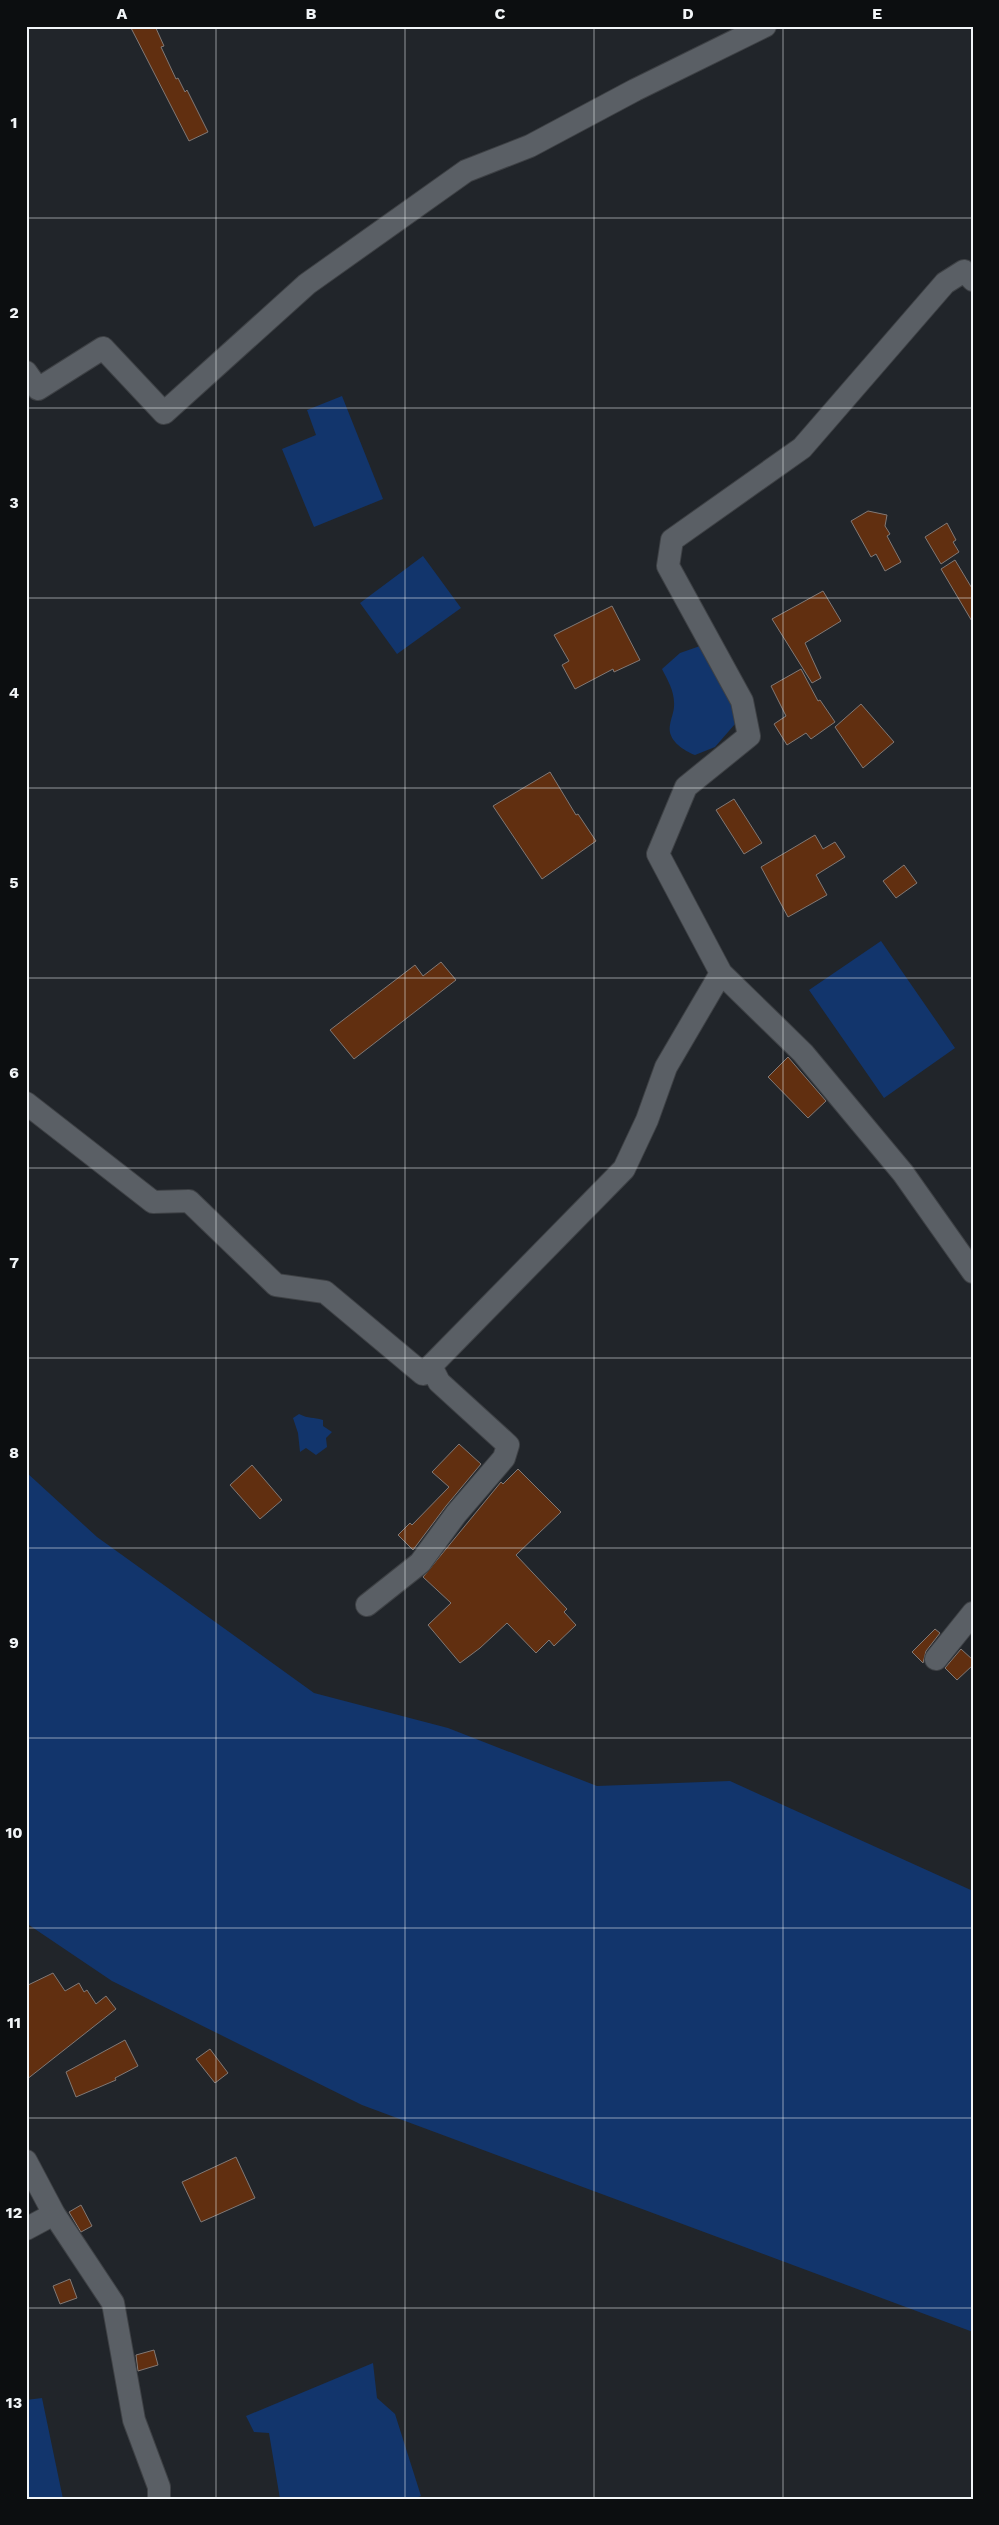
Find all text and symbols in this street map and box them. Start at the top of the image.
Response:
text: A [117,4,128,23]
text: B [306,4,317,23]
text: C [495,4,506,23]
text: D [682,4,694,23]
text: E [872,4,882,23]
text: 1 [11,113,17,132]
text: 2 [9,303,19,322]
text: 3 [9,493,19,512]
text: 4 [9,683,19,702]
text: 5 [9,873,19,892]
text: 6 [9,1063,19,1082]
text: 7 [9,1253,19,1272]
text: 8 [9,1443,19,1462]
text: 9 [9,1633,19,1652]
text: 10 [5,1823,23,1842]
text: 11 [7,2013,21,2032]
text: 12 [6,2203,22,2222]
text: 13 [6,2393,22,2412]

